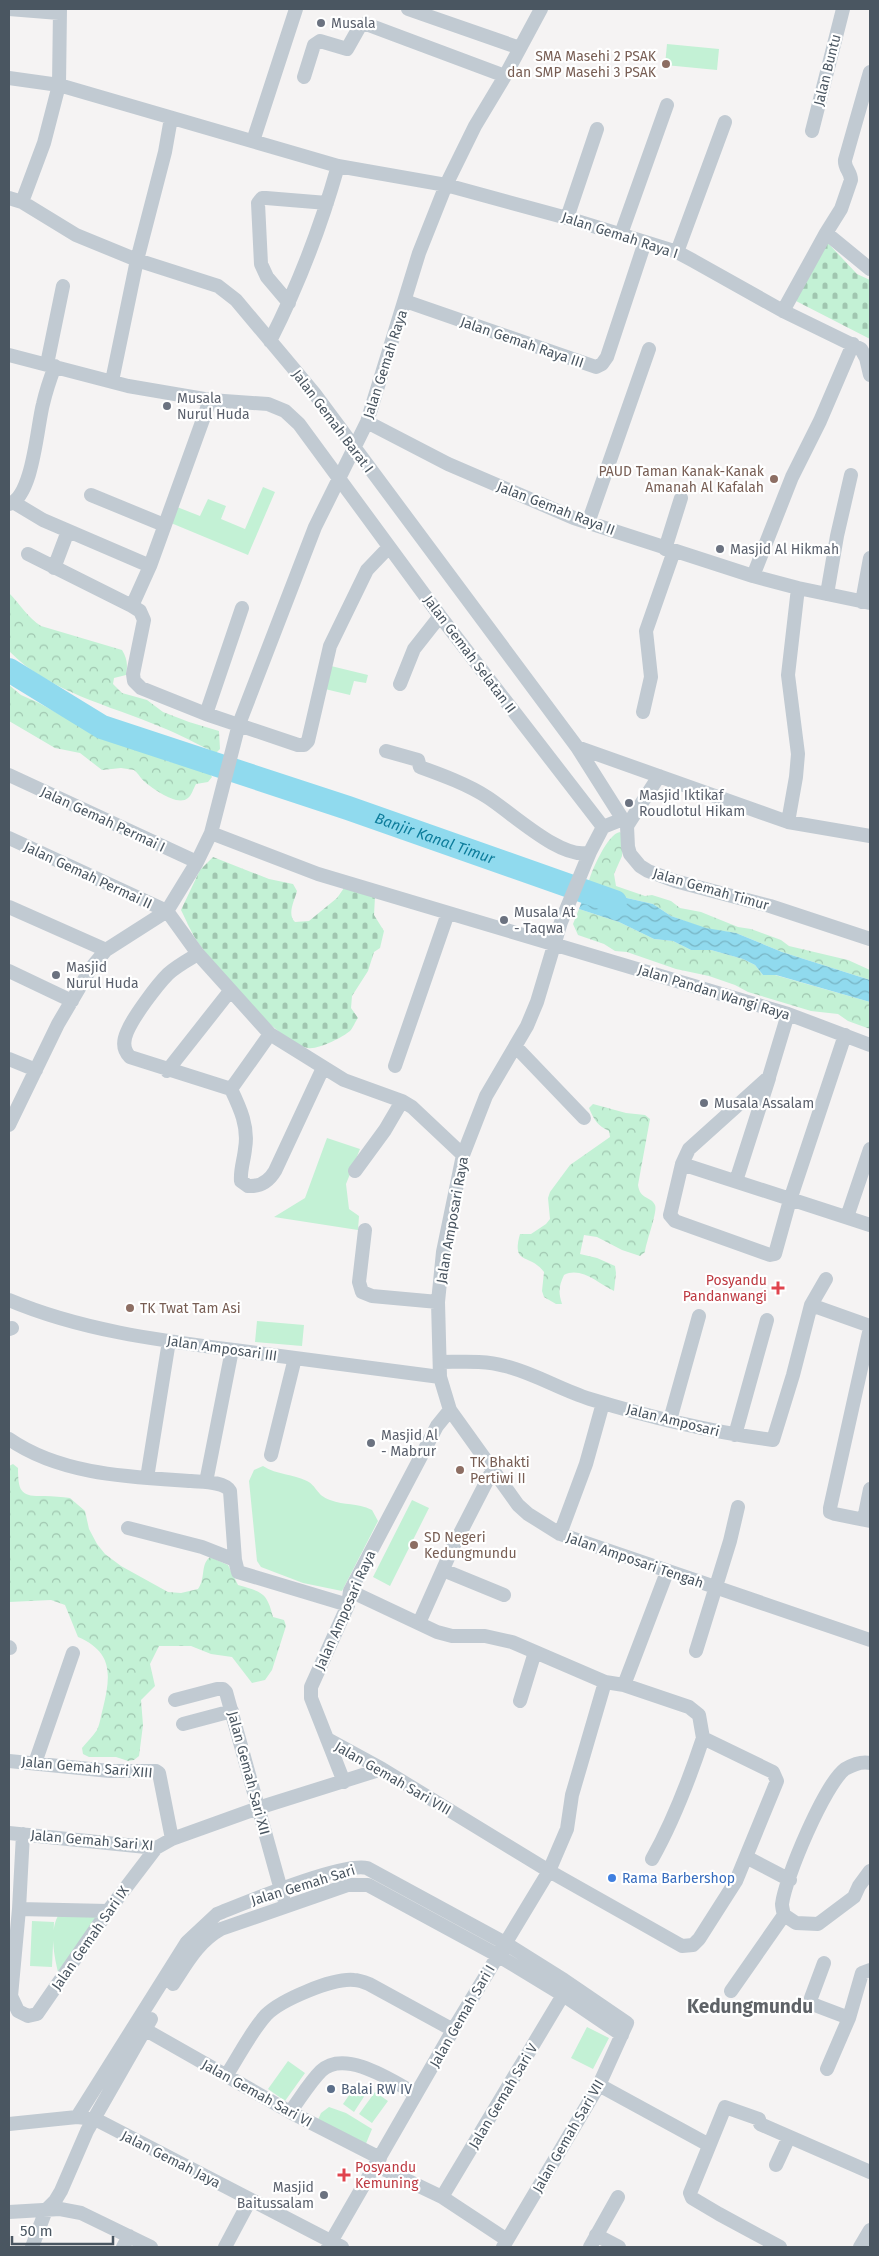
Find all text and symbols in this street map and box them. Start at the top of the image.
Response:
place label: Musala [331,15,376,32]
marker: Musala [315,17,327,29]
street label: Jalan Buntu [810,32,845,108]
place label: SMA Masehi 2 PSAK dan SMP Masehi 3 PSAK [507,48,657,81]
marker: SMA Masehi 2 PSAK dan SMP Masehi 3 PSAK [660,58,672,70]
street label: Jalan Gemah Raya I [560,209,680,262]
street label: Jalan Gemah Raya [360,308,411,421]
street label: Jalan Gemah Raya III [458,313,586,372]
street label: Jalan Gemah Barat I [288,366,377,476]
place label: Musala Nurul Huda [177,390,250,423]
marker: Musala Nurul Huda [161,400,173,412]
place label: PAUD Taman Kanak-Kanak Amanah Al Kafalah [598,463,765,496]
marker: PAUD Taman Kanak-Kanak Amanah Al Kafalah [768,473,780,485]
street label: Jalan Gemah Raya II [494,478,617,539]
place label: Masjid Al Hikmah [730,541,839,558]
marker: Masjid Al Hikmah [714,543,726,555]
street label: Jalan Gemah Selatan II [420,592,519,717]
street label: Jalan Gemah Permai I [38,783,168,856]
place label: Masjid Iktikaf Roudlotul Hikam [639,787,745,820]
marker: Masjid Iktikaf Roudlotul Hikam [623,797,635,809]
water label: Banjir Kanal Timur [372,809,498,868]
street label: Jalan Gemah Permai II [21,838,155,913]
street label: Jalan Gemah Timur [651,865,771,914]
place label: Musala At - Taqwa [514,904,576,937]
marker: Musala At - Taqwa [498,914,510,926]
place label: Masjid Nurul Huda [66,959,139,992]
street label: Jalan Pandan Wangi Raya [636,961,792,1024]
marker: Masjid Nurul Huda [50,969,62,981]
place label: Musala Assalam [714,1095,814,1112]
marker: Musala Assalam [698,1097,710,1109]
street label: Jalan Amposari Raya [433,1155,472,1285]
place label: Posyandu Pandanwangi [683,1272,767,1305]
marker: Posyandu Pandanwangi [771,1281,785,1295]
place label: TK Twat Tam Asi [140,1300,241,1317]
marker: TK Twat Tam Asi [124,1302,136,1314]
street label: Jalan Amposari III [166,1332,278,1365]
street label: Jalan Amposari [625,1401,721,1440]
place label: Masjid Al - Mabrur [381,1427,438,1460]
marker: Masjid Al - Mabrur [365,1437,377,1449]
place label: TK Bhakti Pertiwi II [470,1454,530,1487]
marker: TK Bhakti Pertiwi II [454,1464,466,1476]
place label: SD Negeri Kedungmundu [424,1529,517,1562]
street label: Jalan Amposari Tengah [564,1529,706,1592]
marker: SD Negeri Kedungmundu [408,1539,420,1551]
street label: Jalan Amposari Raya [311,1548,379,1673]
street label: Jalan Gemah Sari XII [224,1709,273,1837]
street label: Jalan Gemah Sari VIII [331,1738,454,1819]
street label: Jalan Gemah Sari XIII [21,1753,153,1782]
street label: Jalan Gemah Sari XI [30,1827,154,1854]
street label: Jalan Gemah Sari [249,1862,357,1909]
place label: Rama Barbershop [622,1870,735,1887]
marker: Rama Barbershop [606,1872,618,1884]
street label: Jalan Gemah Sari IX [48,1883,133,1994]
street label: Jalan Gemah Sari I [426,1962,499,2071]
district label: Kedungmundu [687,1995,813,2018]
street label: Jalan Gemah Sari V [465,2041,542,2152]
street label: Jalan Gemah Sari VI [199,2056,315,2131]
street label: Jalan Gemah Sari VII [529,2077,608,2196]
place label: Balai RW IV [341,2081,412,2098]
marker: Balai RW IV [325,2083,337,2095]
street label: Jalan Gemah Jaya [118,2127,223,2192]
place label: Posyandu Kemuning [355,2159,419,2192]
marker: Posyandu Kemuning [337,2168,351,2182]
place label: Masjid Baitussalam [237,2179,314,2212]
marker: Masjid Baitussalam [318,2189,330,2201]
scale bar [12,2214,114,2246]
text: 50 m [20,2222,53,2240]

